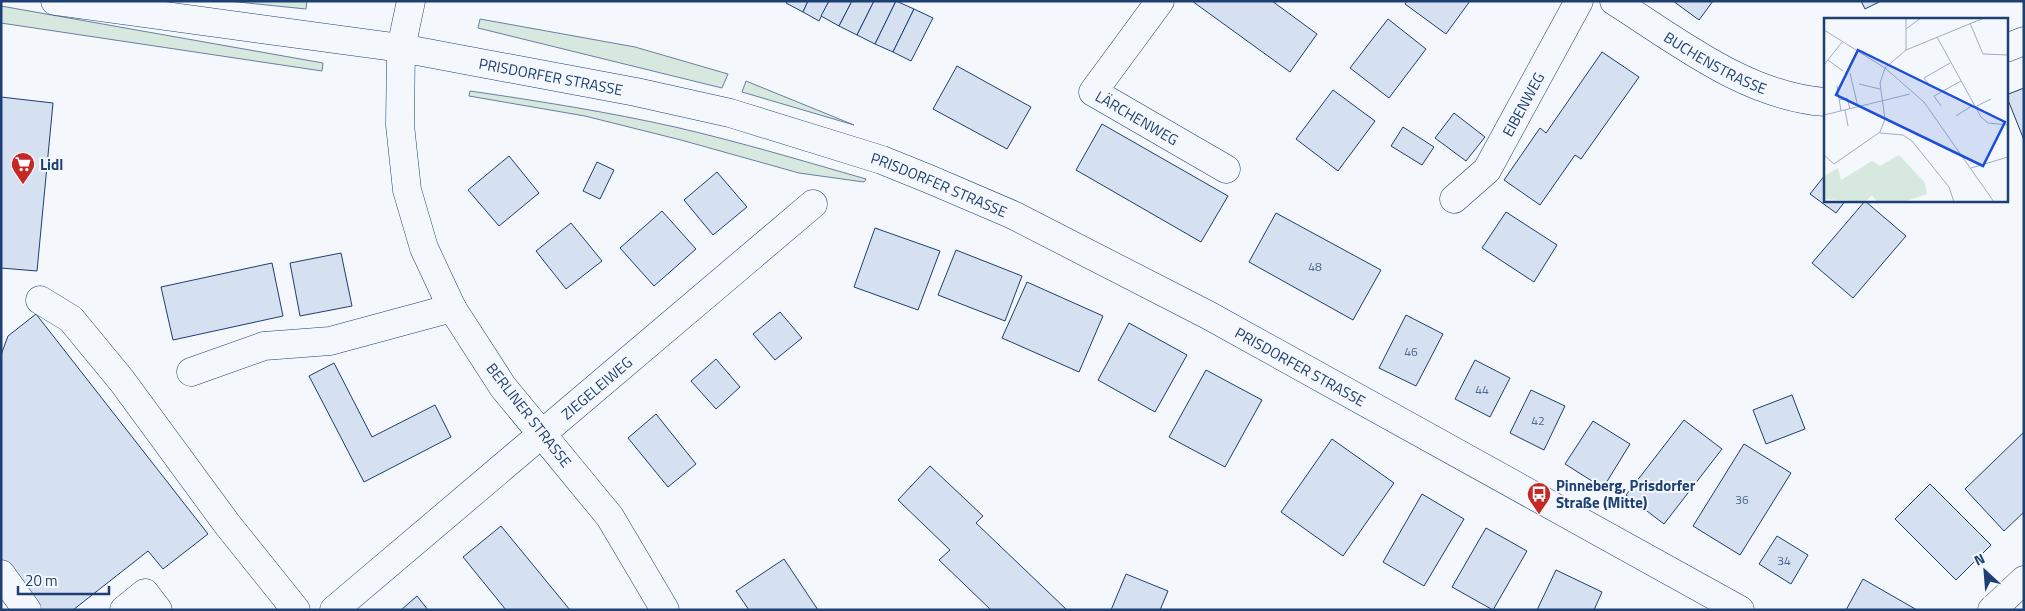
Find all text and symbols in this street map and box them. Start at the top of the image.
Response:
inset map [1824,18,2008,201]
street label: BUCHENSTRASSE [1659,25,1770,100]
street label: PRISDORFER STRASSE [477,51,625,101]
street label: EIBENWEG [1496,68,1550,140]
street label: LÄRCHENWEG [1091,84,1183,151]
street label: PRISDORFER STRASSE [868,146,1011,223]
supermarket icon: Lidl [10,151,36,185]
place label: Lidl [40,153,63,176]
house number: 48 [1308,257,1322,276]
street label: PRISDORFER STRASSE [1231,321,1370,412]
house number: 46 [1404,342,1418,361]
street label: ZIEGELEIWEG [556,351,637,425]
street label: BERLINER STRASSE [481,358,577,472]
house number: 44 [1475,380,1489,399]
house number: 42 [1531,411,1545,430]
place label: Pinneberg, Prisdorfer Straße (Mitte) [1556,474,1696,514]
bus stop icon: Pinneberg, Prisdorfer Straße (Mitte) [1526,481,1552,515]
house number: 36 [1735,490,1749,509]
north arrow [1960,546,2010,596]
text: N [1970,547,1988,570]
house number: 34 [1777,551,1791,570]
scale bar [18,564,109,596]
text: 20 m [25,569,58,592]

